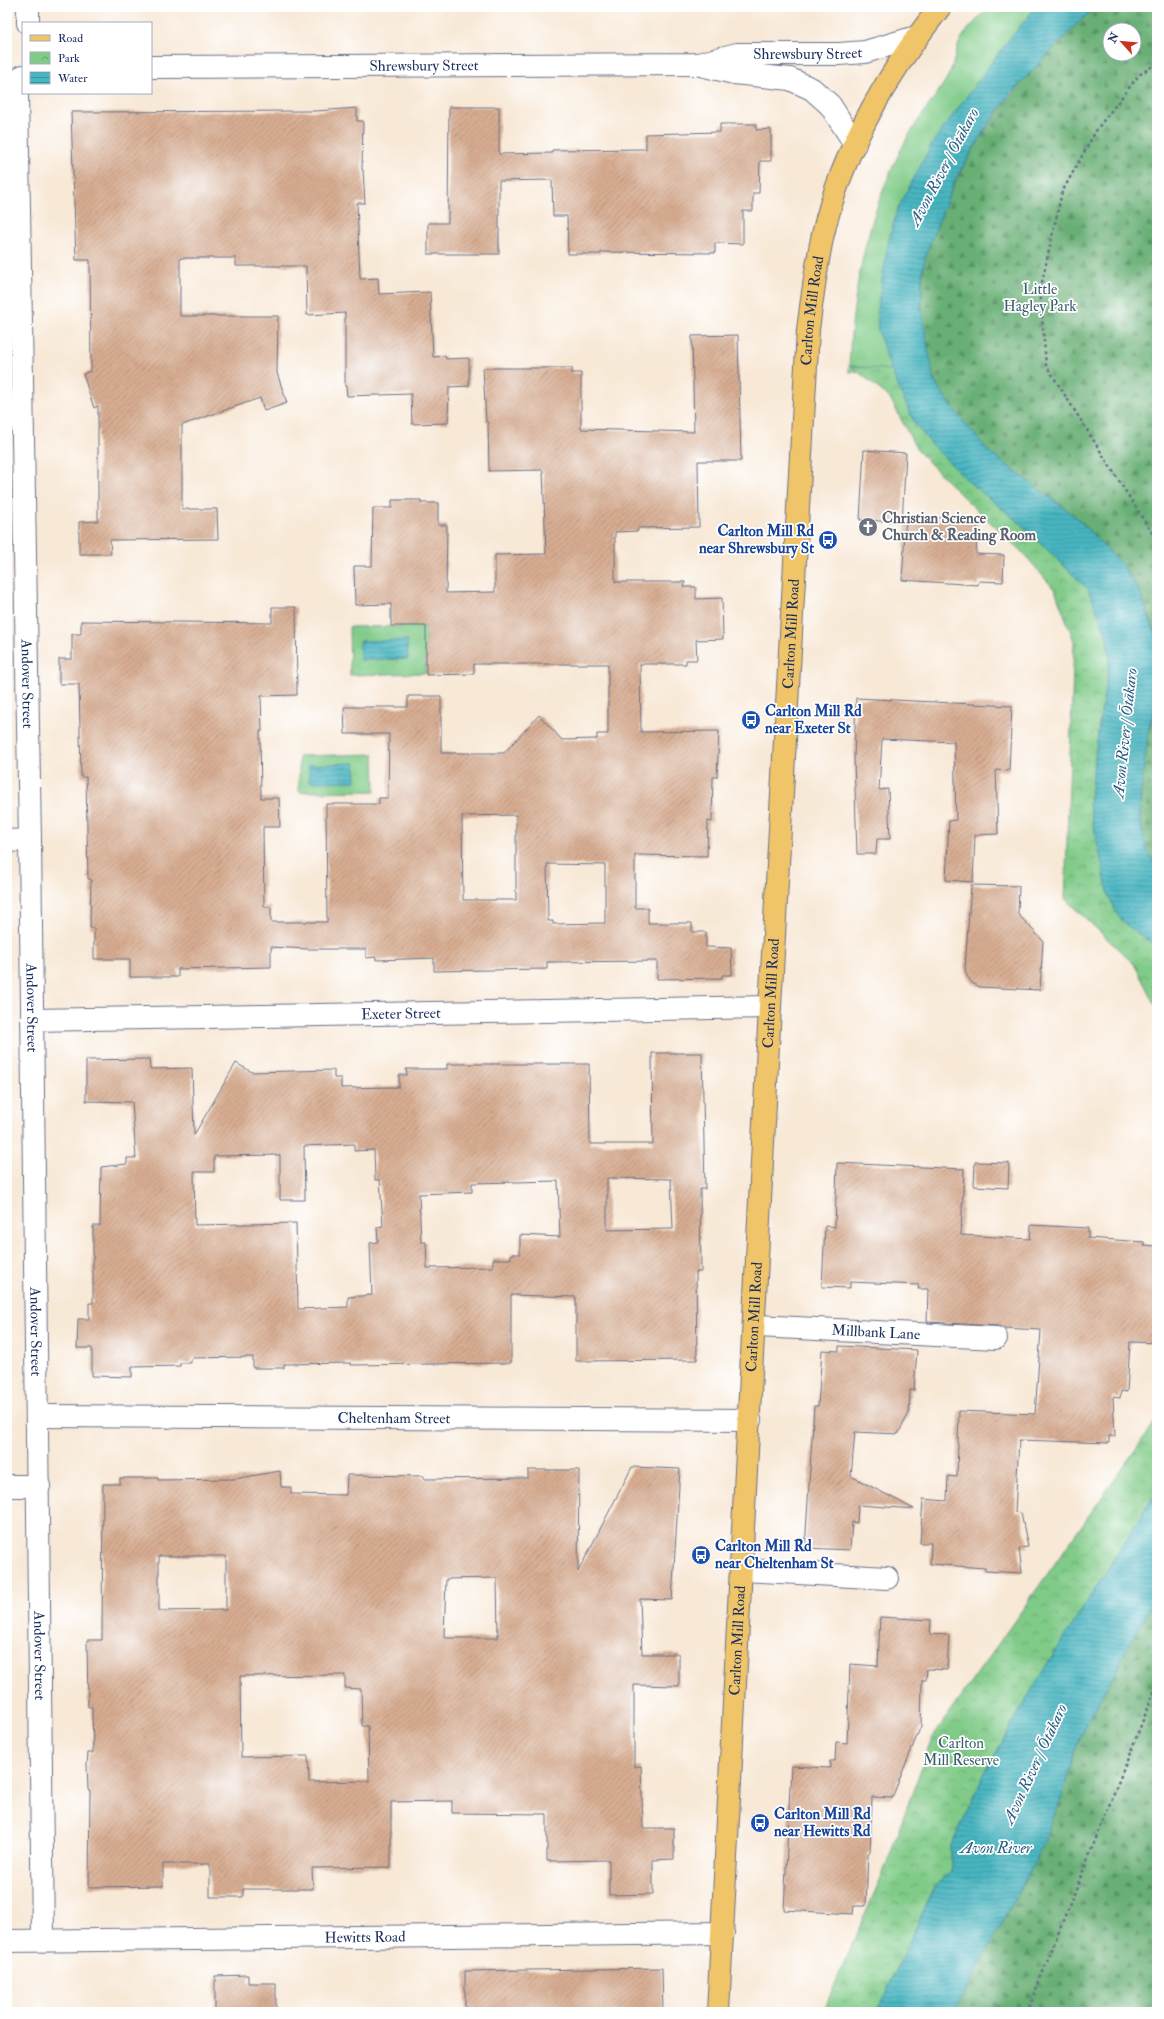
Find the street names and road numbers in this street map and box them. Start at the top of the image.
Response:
street label: Shrewsbury Street [753,43,863,64]
street label: Shrewsbury Street [369,56,479,75]
street label: Carlton Mill Road [797,254,828,366]
street label: Carlton Mill Road [778,578,804,689]
street label: Andover Street [17,638,38,729]
street label: Carlton Mill Road [758,937,783,1049]
street label: Andover Street [22,962,42,1053]
street label: Exeter Street [361,1003,441,1024]
street label: Carlton Mill Road [742,1261,766,1372]
street label: Andover Street [26,1286,46,1377]
street label: Millbank Lane [831,1320,921,1344]
street label: Cheltenham Street [338,1408,451,1428]
street label: Carlton Mill Road [725,1584,750,1696]
street label: Andover Street [30,1610,50,1701]
street label: Hewitts Road [324,1927,406,1947]

